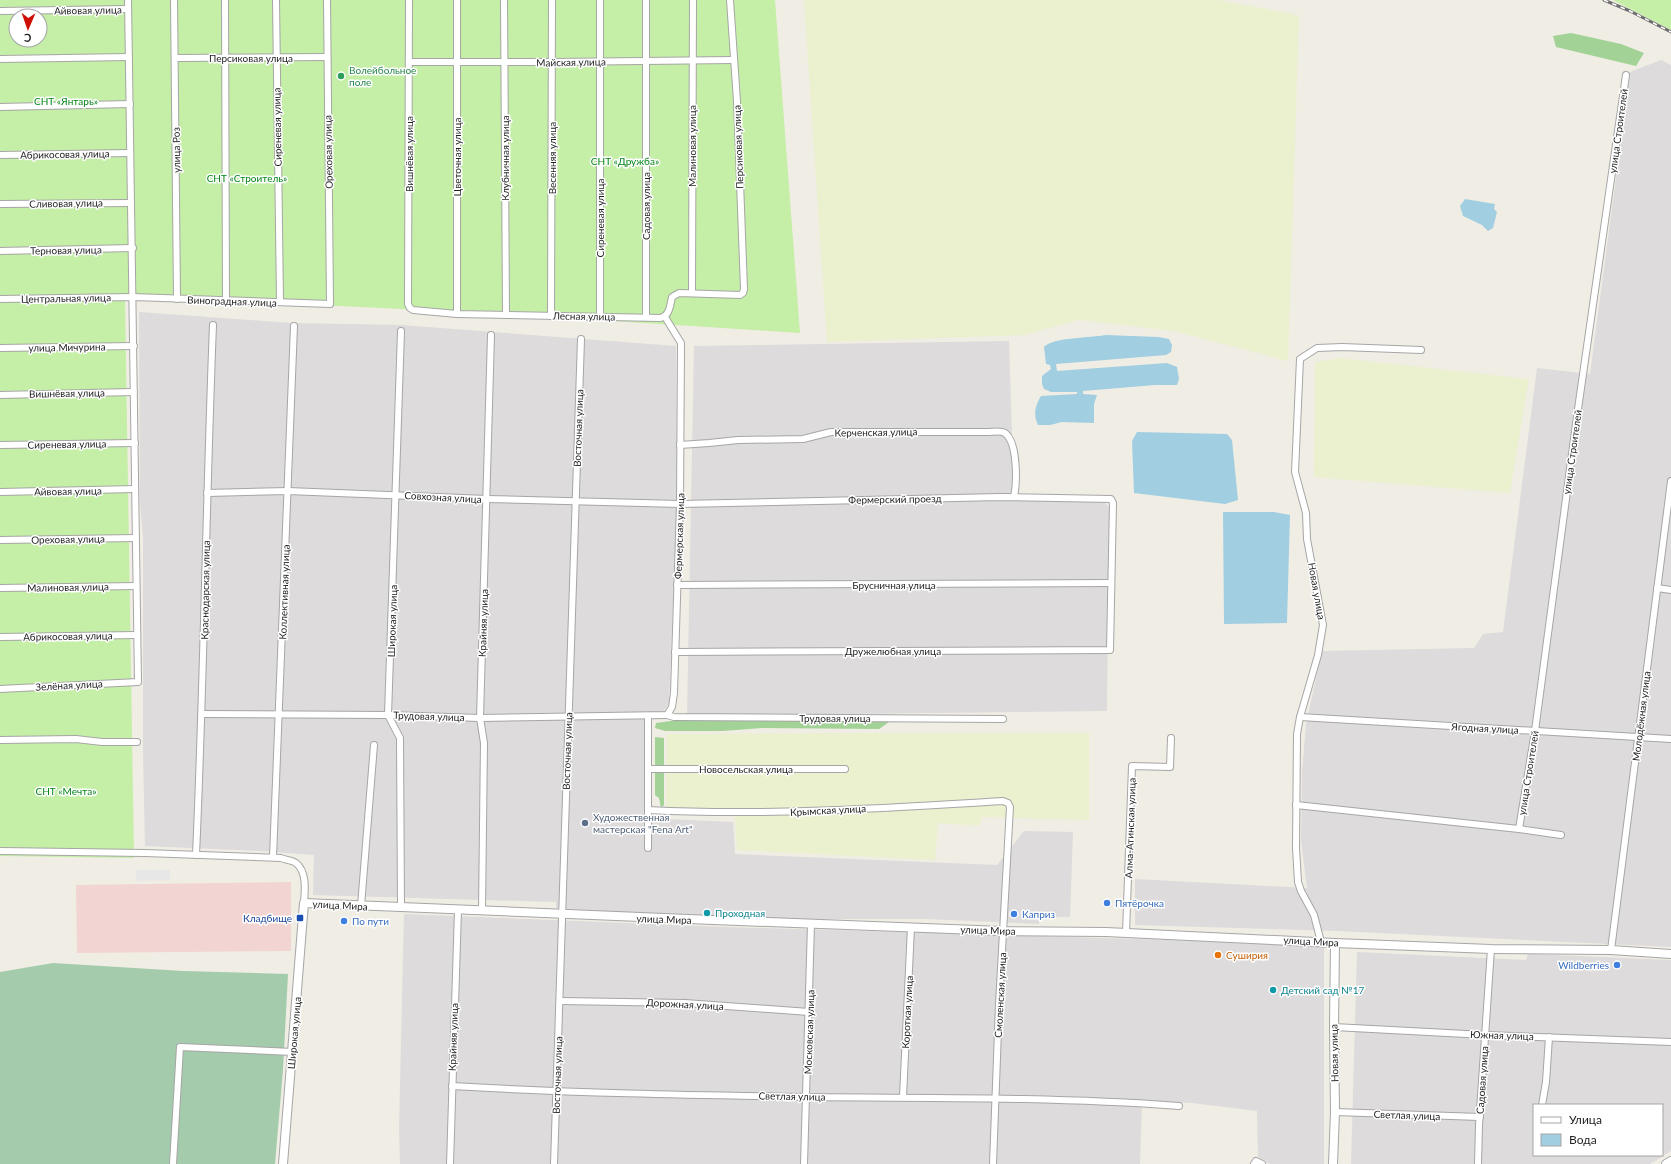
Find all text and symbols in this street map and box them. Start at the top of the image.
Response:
street label: Айвовая улица [54,3,122,17]
north arrow [8,8,48,48]
text: С [23,32,31,45]
street label: Персиковая улица [209,52,293,64]
street label: Майская улица [536,55,606,69]
place label: Волейбольное поле [349,64,416,88]
marker: Волейбольное поле [336,71,346,81]
street label: Сиреневая улица [270,87,284,167]
street label: улица Строителей [1606,88,1630,174]
park label: СНТ «Янтарь» [34,95,98,107]
street label: Малиновая улица [686,105,698,187]
street label: Персиковая улица [731,105,745,189]
street label: Ореховая улица [321,115,335,189]
street label: Клубничная улица [499,115,511,201]
street label: Вишнёвая улица [403,116,415,192]
street label: Цветочная улица [451,117,463,196]
street label: Весенняя улица [546,122,558,194]
street label: улица Роз [170,127,182,173]
street label: Абрикосовая улица [20,147,110,161]
park label: СНТ «Дружба» [591,155,659,167]
park label: СНТ «Строитель» [207,172,287,184]
street label: Садовая улица [640,172,652,240]
street label: Сиреневая улица [594,179,606,257]
street label: Сливовая улица [29,196,103,210]
street label: Терновая улица [30,243,102,257]
street label: Центральная улица [21,291,111,305]
street label: Виноградная улица [187,293,277,309]
street label: Лесная улица [552,309,615,323]
street label: улица Мичурина [28,340,106,354]
street label: Вишнёвая улица [29,386,105,400]
street label: Восточная улица [571,389,585,467]
street label: улица Строителей [1560,409,1584,495]
street label: Керченская улица [834,425,918,439]
street label: Сиреневая улица [27,437,107,451]
street label: Айвовая улица [34,484,102,498]
street label: Совхозная улица [404,489,482,505]
street label: Фермерский проезд [848,492,942,506]
street label: Фермерская улица [671,493,687,579]
street label: Ореховая улица [31,532,105,546]
street label: Краснодарская улица [198,540,212,640]
street label: Коллективная улица [276,544,292,640]
street label: Новая улица [1306,561,1328,621]
street label: Брусничная улица [852,579,936,591]
street label: Малиновая улица [27,580,109,594]
street label: Широкая улица [385,584,399,658]
street label: Крайняя улица [476,589,490,657]
street label: Абрикосовая улица [23,629,113,643]
street label: Дружелюбная улица [845,645,941,657]
street label: Молодёжная улица [1630,670,1652,762]
street label: Зелёная улица [35,677,103,693]
street label: Трудовая улица [393,709,465,723]
street label: Восточная улица [560,712,574,790]
street label: Трудовая улица [799,712,871,724]
street label: Ягодная улица [1450,720,1519,736]
street label: улица Строителей [1515,730,1541,816]
street label: Новосельская улица [699,763,793,775]
street label: Алма-Атинская улица [1122,777,1138,879]
park label: СНТ «Мечта» [36,785,96,797]
street label: Крымская улица [790,802,866,818]
place label: Художественная мастерская "Fena Art" [593,811,693,835]
marker: Художественная мастерская "Fena Art" [580,818,590,828]
place label: Пятёрочка [1115,897,1164,909]
street label: улица Мира [312,898,368,912]
marker: Пятёрочка [1102,898,1112,908]
place label: Проходная [715,907,765,919]
marker: Проходная [702,908,712,918]
place label: Каприз [1022,908,1056,920]
marker: Каприз [1009,909,1019,919]
place label: Кладбище [243,912,292,924]
street label: улица Мира [636,912,692,926]
marker: Кладбище [295,913,305,923]
place label: По пути [352,915,389,927]
marker: По пути [339,916,349,926]
street label: улица Мира [960,923,1016,937]
street label: улица Мира [1283,934,1339,948]
place label: Суширия [1226,949,1268,961]
marker: Суширия [1213,950,1223,960]
street label: Смоленская улица [992,952,1008,1038]
place label: Wildberries [1558,959,1609,971]
marker: Wildberries [1612,960,1622,970]
street label: Короткая улица [899,975,915,1049]
place label: Детский сад №17 [1281,984,1364,996]
marker: Детский сад №17 [1268,985,1278,995]
street label: Московская улица [802,989,816,1075]
street label: Широкая улица [285,996,303,1070]
street label: Дорожная улица [646,996,724,1012]
street label: Крайняя улица [446,1003,460,1071]
street label: Новая улица [1327,1024,1341,1082]
street label: Южная улица [1470,1028,1534,1042]
street label: Восточная улица [550,1036,564,1114]
street label: Садовая улица [1474,1046,1490,1114]
street label: Светлая улица [758,1089,826,1103]
legend [1533,1104,1663,1156]
street label: Светлая улица [1373,1108,1441,1122]
text: Улица [1569,1112,1602,1127]
text: Вода [1569,1132,1597,1147]

